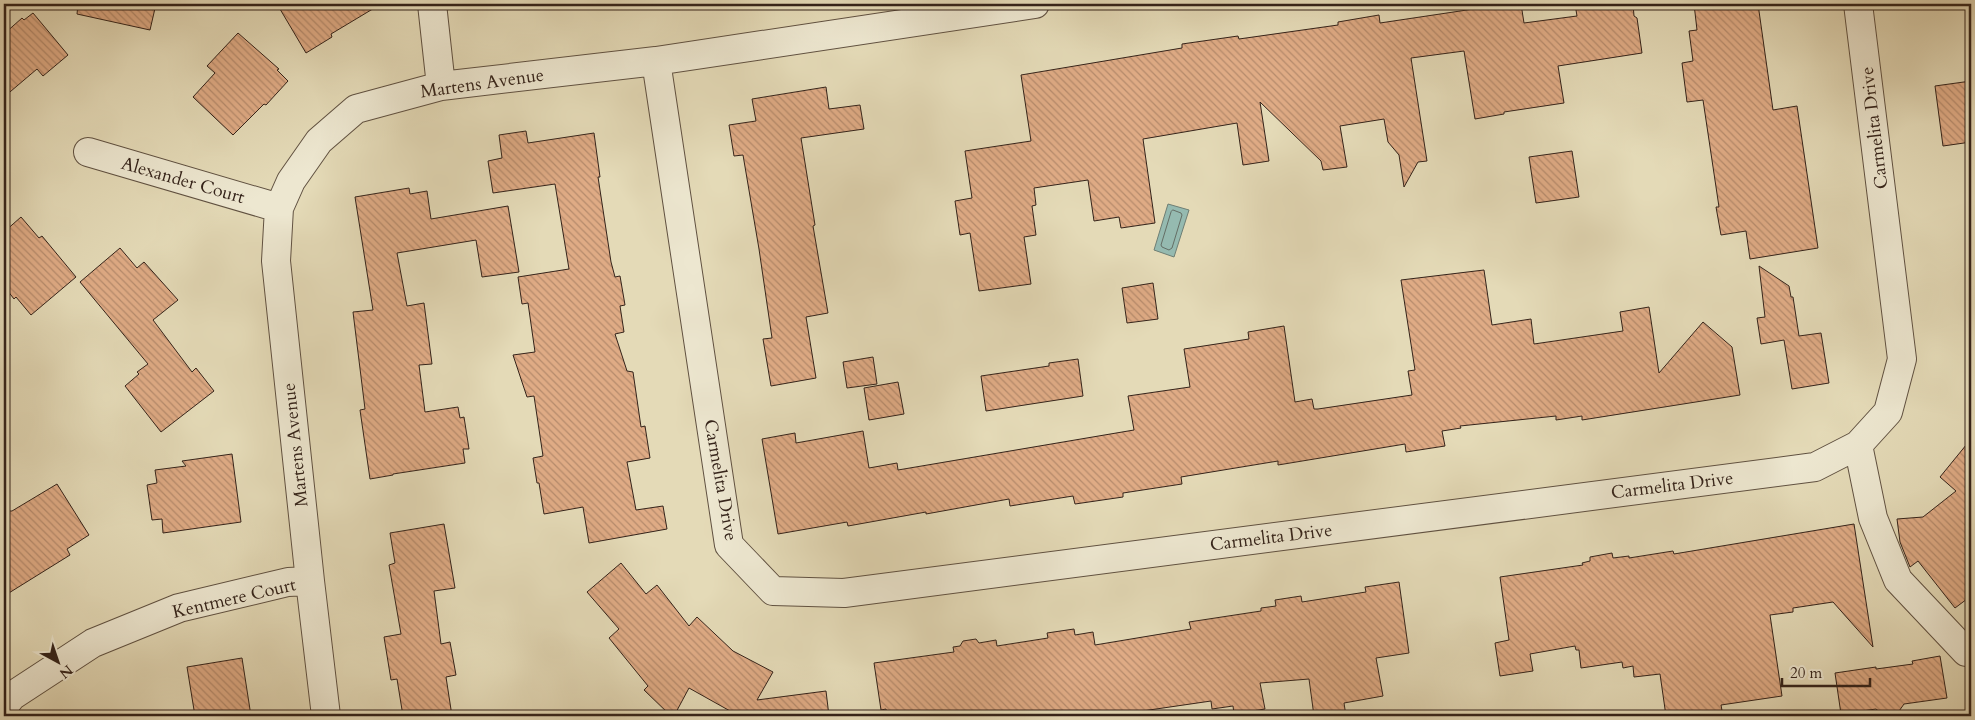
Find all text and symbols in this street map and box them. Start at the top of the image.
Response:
street label: Martens Avenue [419,62,546,105]
street label: Carmelita Drive [1855,65,1894,190]
street label: Alexander Court [118,151,248,210]
street label: Martens Avenue [277,382,314,508]
street label: Carmelita Drive [698,417,743,543]
street label: Carmelita Drive [1610,466,1735,505]
street label: Carmelita Drive [1209,518,1334,557]
street label: Kentmere Court [170,572,299,625]
north arrow [32,638,82,688]
scale bar [1782,655,1870,687]
text: N [55,660,77,683]
text: 20 m [1790,663,1822,683]

